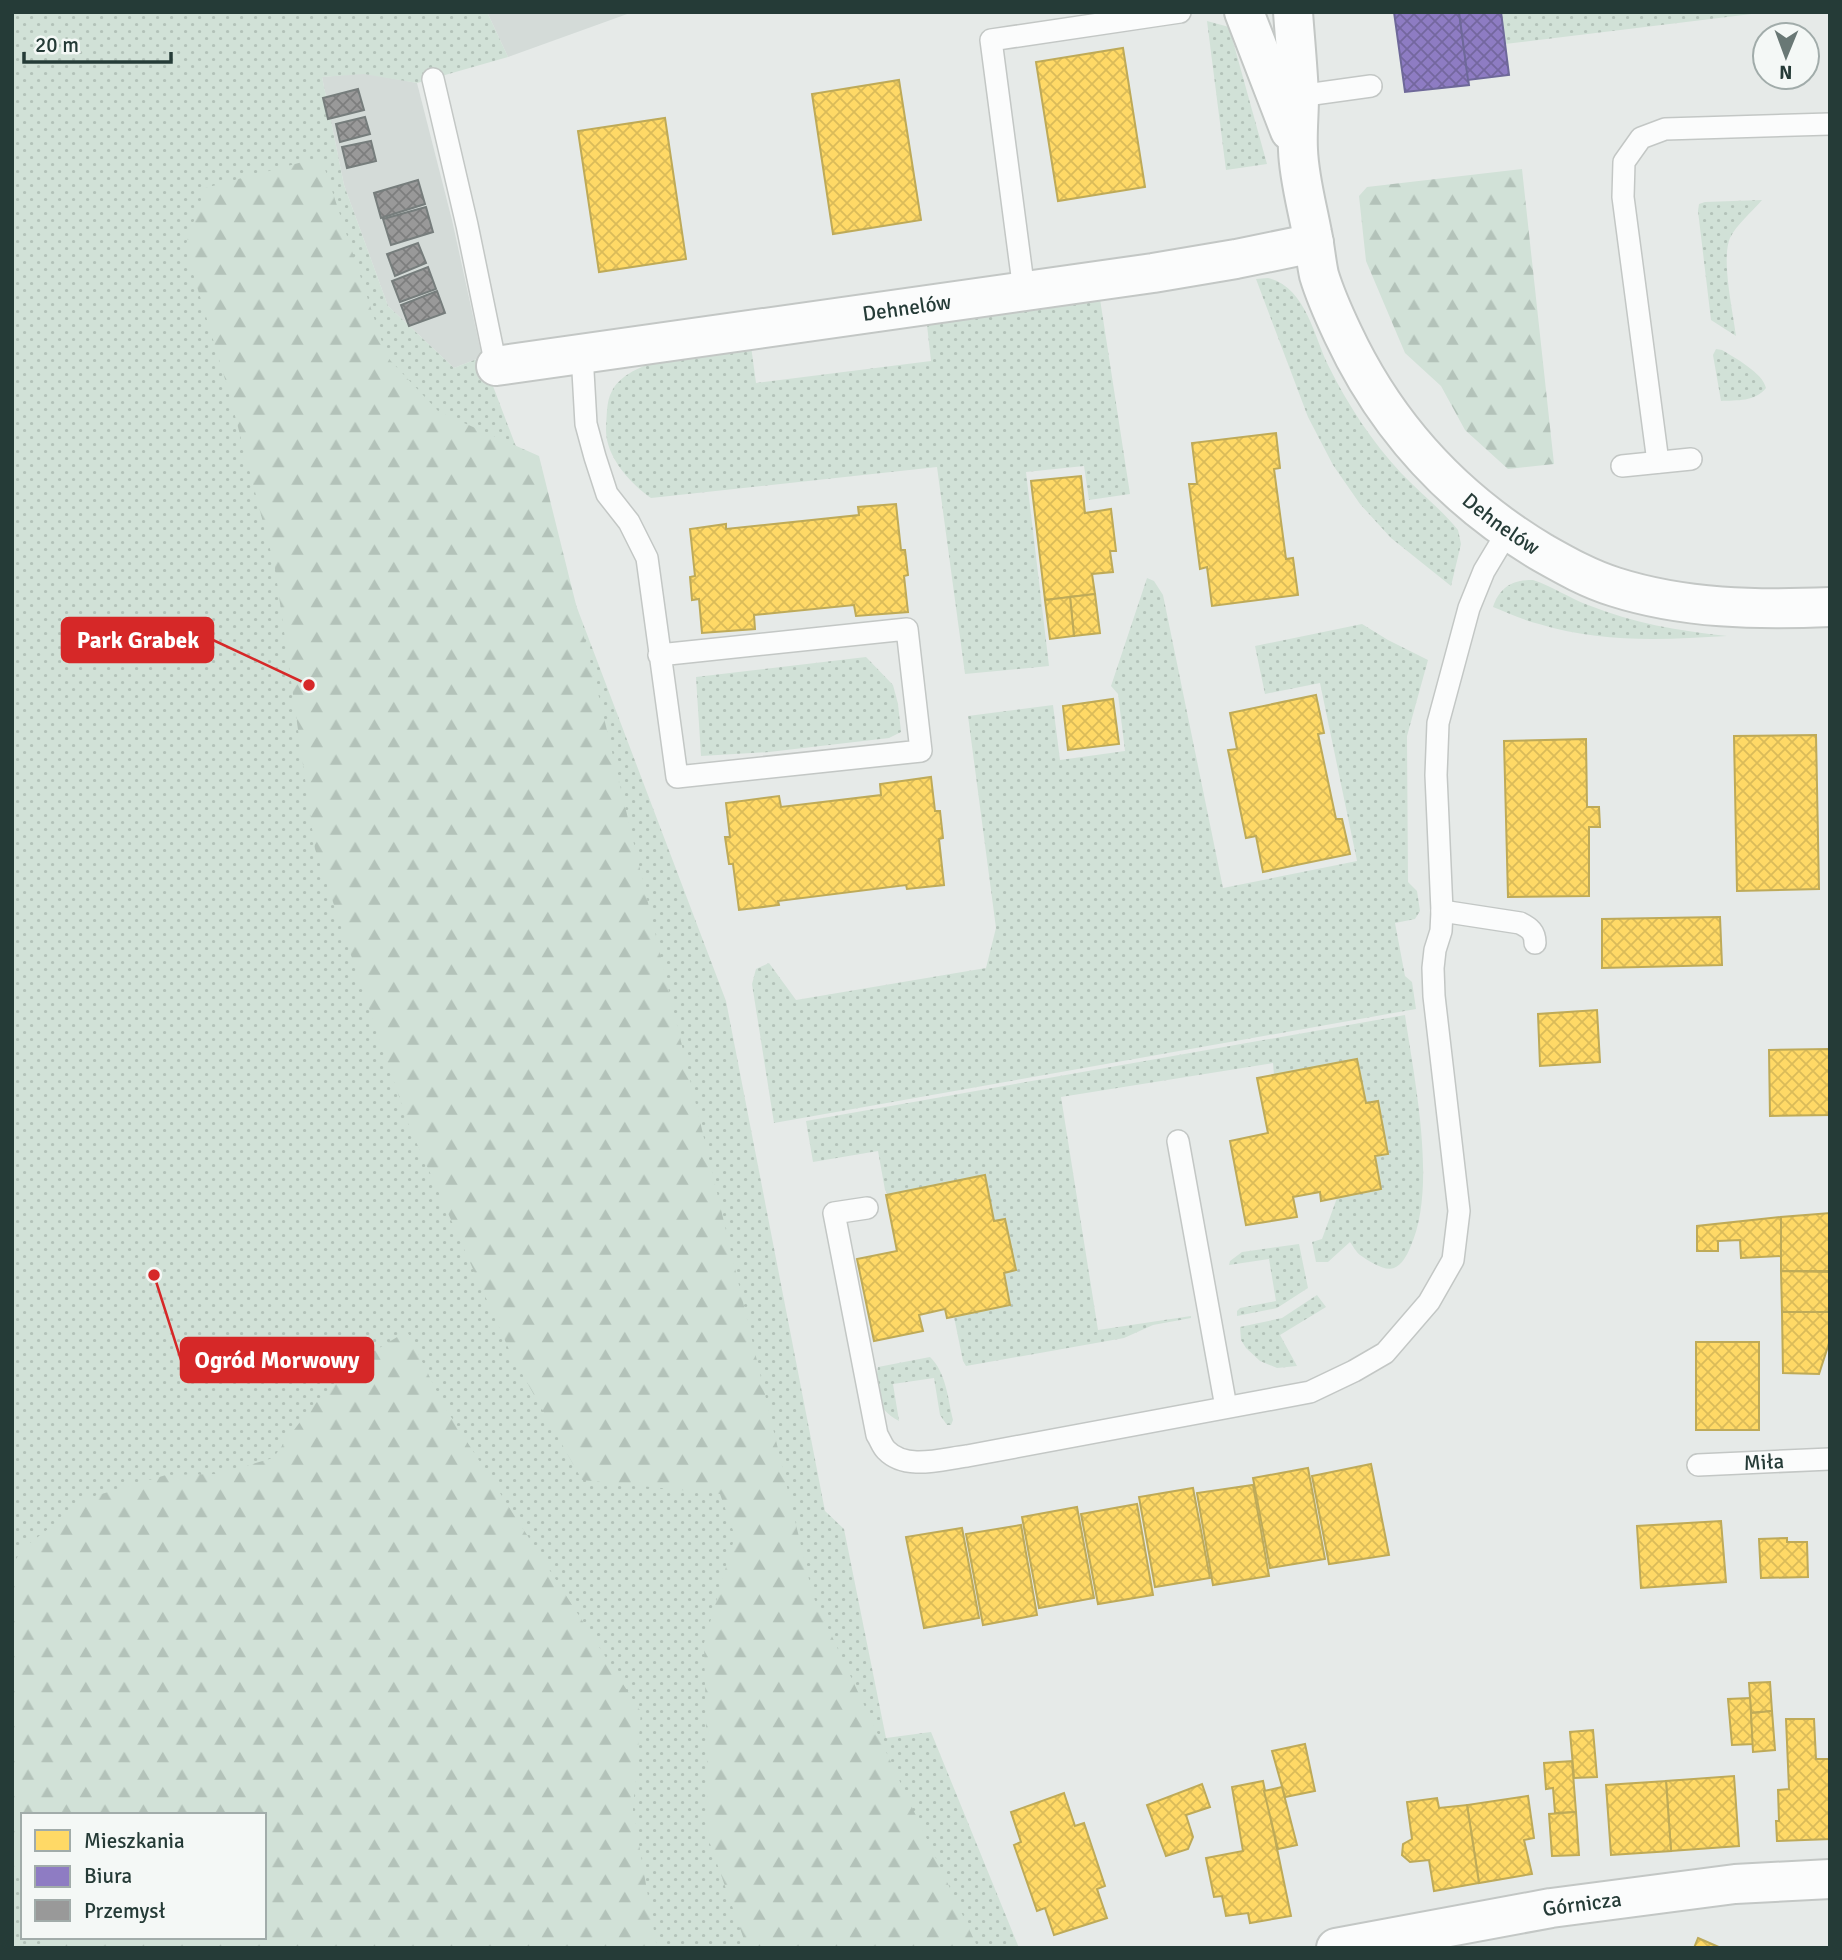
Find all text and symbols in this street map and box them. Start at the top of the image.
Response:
scale bar [24,21,172,65]
north arrow [1751,21,1821,91]
text: 20 m [35,32,79,58]
text: N [1779,60,1793,84]
street label: Dehnelów [861,289,953,327]
street label: Dehnelów [1457,487,1544,561]
callout: Park Grabek [62,618,213,662]
text: Park Grabek [77,626,199,655]
callout: Ogród Morwowy [181,1338,373,1382]
text: Ogród Morwowy [195,1346,360,1375]
street label: Miła [1743,1448,1785,1476]
legend [21,1813,266,1939]
text: Mieszkania [84,1828,185,1854]
text: Biura [84,1863,132,1889]
street label: Górnicza [1540,1886,1623,1922]
text: Przemysł [84,1898,165,1924]

